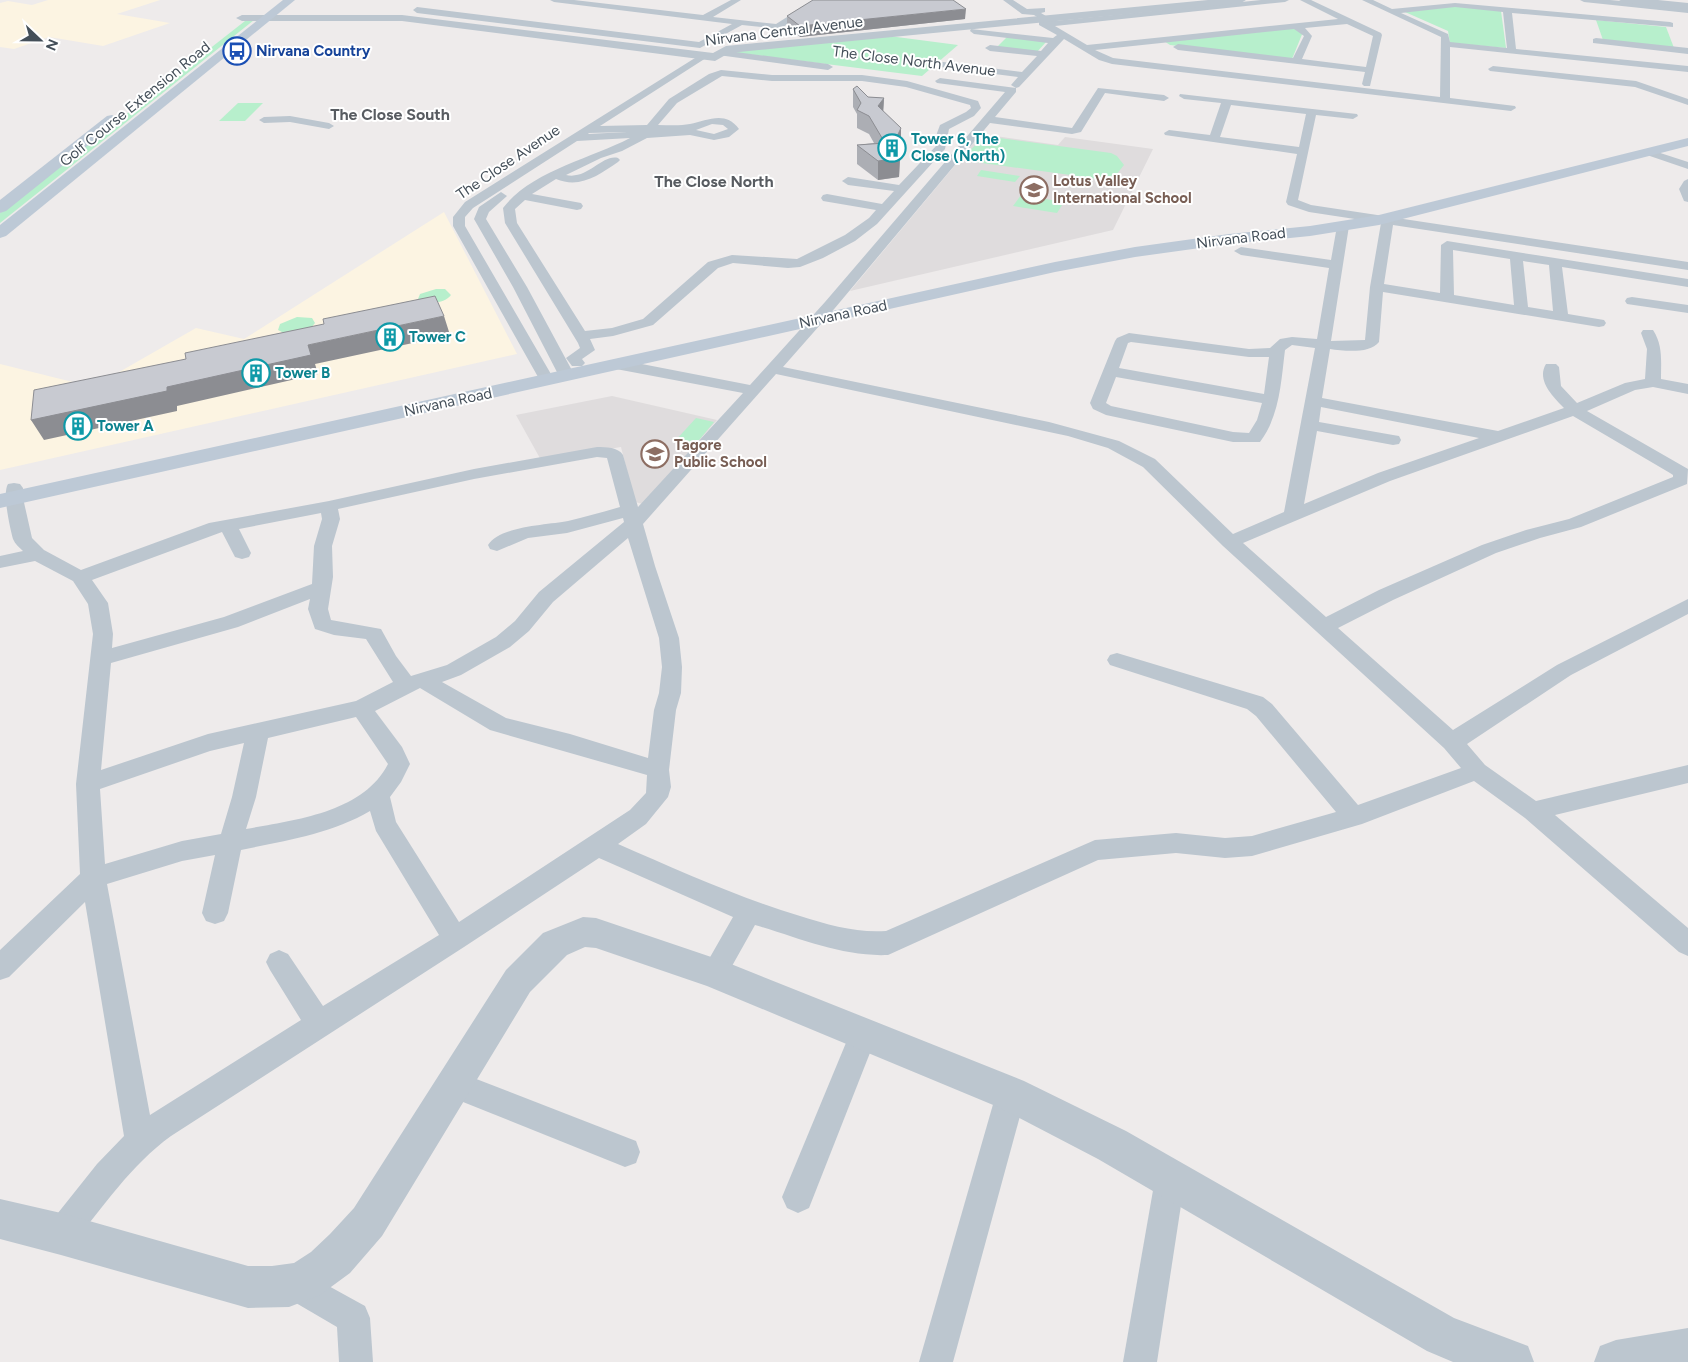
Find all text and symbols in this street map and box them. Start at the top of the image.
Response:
street label: Nirvana Central Avenue [704,12,864,50]
north arrow [15,15,65,65]
text: N [42,36,61,53]
bus stop icon: Nirvana Country [222,36,252,66]
street label: Golf Course Extension Road [56,38,214,170]
place label: Nirvana Country [256,42,371,60]
street label: The Close North Avenue [831,42,997,80]
district label: The Close South [330,105,450,124]
street label: The Close Avenue [453,121,563,203]
place label: Tower 6, The Close (North) [911,130,1005,165]
building icon: Tower 6, The Close (North) [877,133,907,163]
district label: The Close North [654,172,774,191]
place label: Lotus Valley International School [1053,172,1192,207]
school or university icon: Lotus Valley International School [1019,175,1049,205]
street label: Nirvana Road [1195,224,1287,252]
street label: Nirvana Road [797,296,889,332]
building icon: Tower C [375,322,405,352]
place label: Tower C [409,328,466,346]
building icon: Tower B [241,358,271,388]
place label: Tower B [275,364,330,382]
street label: Nirvana Road [402,384,494,420]
building icon: Tower A [63,411,93,441]
place label: Tower A [97,417,154,435]
place label: Tagore Public School [674,436,767,471]
school or university icon: Tagore Public School [640,439,670,469]

